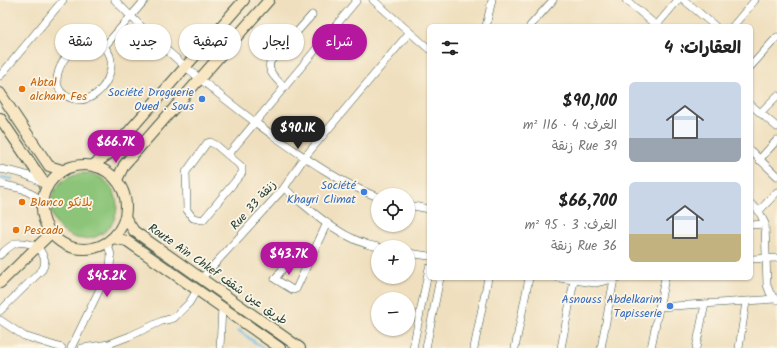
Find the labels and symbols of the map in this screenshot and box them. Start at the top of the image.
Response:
place label: Abtal alcham Fes [30,73,87,106]
place label: Société Droguerie Oued . Sous [108,83,195,116]
marker: Abtal alcham Fes [17,84,27,94]
marker: Société Droguerie Oued . Sous [197,94,207,104]
pin: $90.1K [265,116,331,150]
pin: $66.7K [83,130,149,164]
street label: Rue 33 زنقة [226,176,281,234]
place label: Société Khayri Climat [287,176,357,209]
marker: Société Khayri Climat [359,187,369,197]
place label: Blanco بلانكو [30,193,93,212]
marker: Blanco بلانكو [17,197,27,207]
street label: Route Aïn Chkef طريق عين شقف [144,219,291,330]
place label: Pescado [24,221,63,240]
marker: Pescado [11,225,21,235]
pin: $43.7K [256,242,322,276]
pin: $45.2K [74,264,140,298]
place label: Asnouss Abdelkarim Tapisserie [561,290,663,323]
marker: Asnouss Abdelkarim Tapisserie [665,301,675,311]

